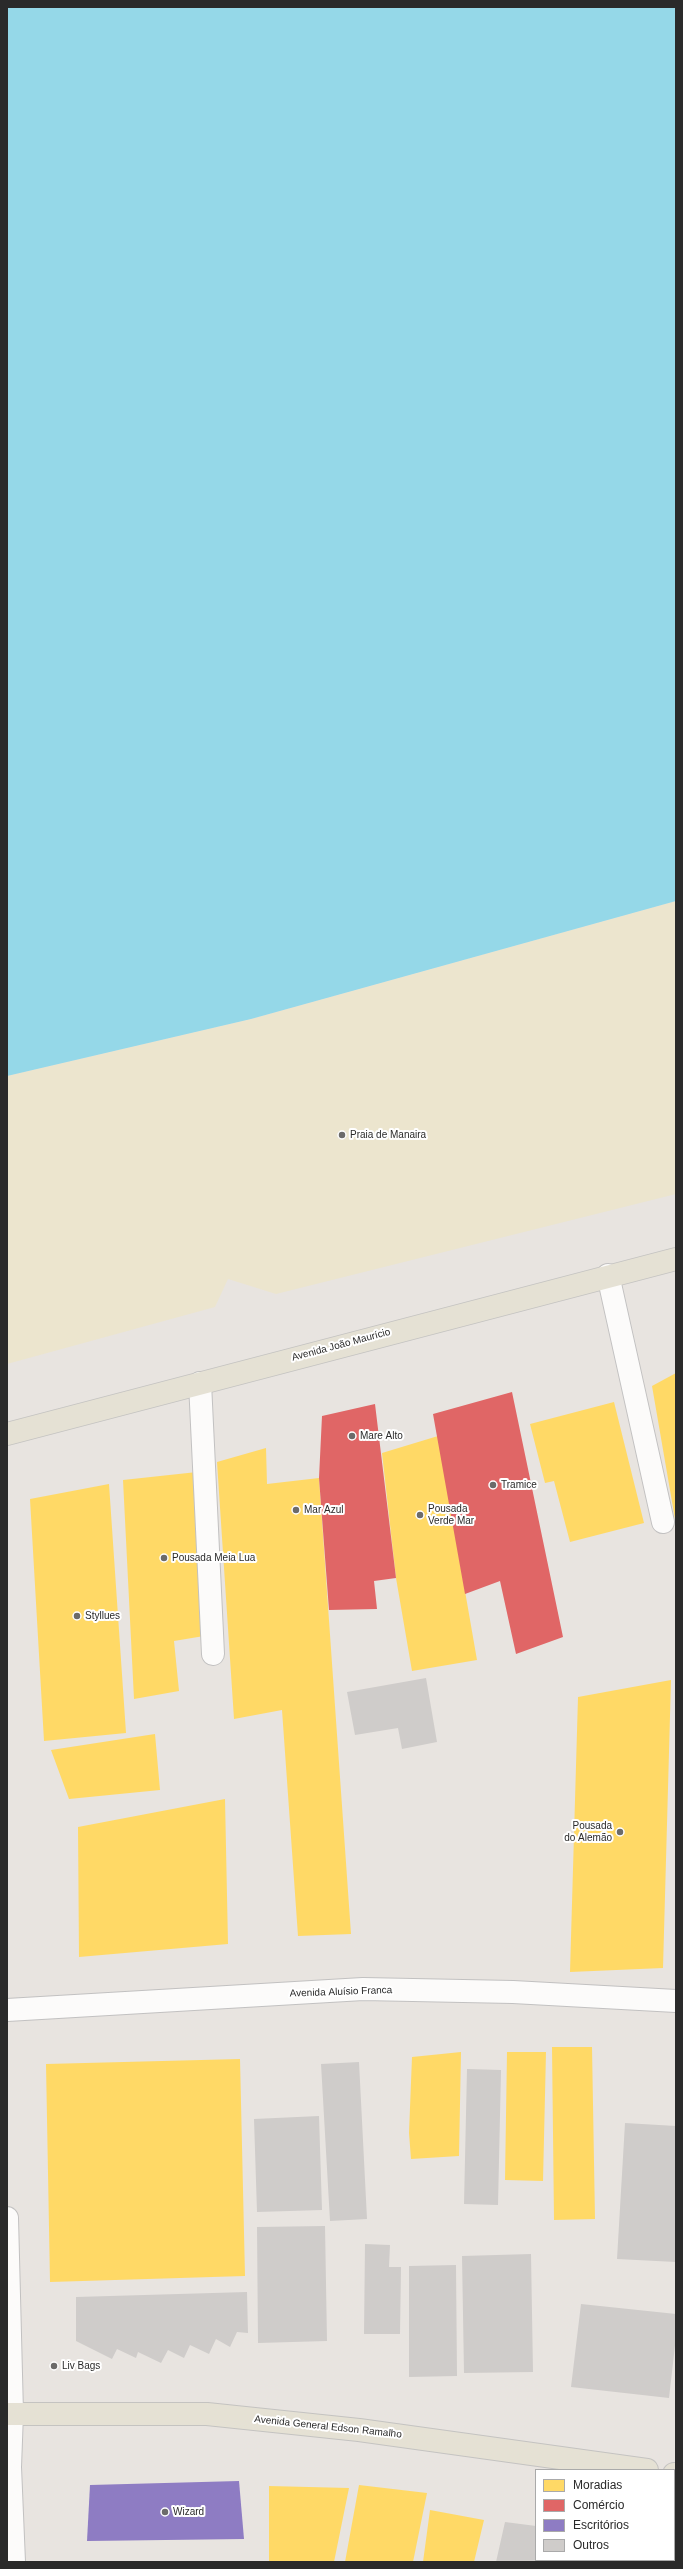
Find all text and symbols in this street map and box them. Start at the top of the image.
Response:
place label: Praia de Manaira [350,1129,426,1141]
marker: Praia de Manaira [337,1130,347,1140]
street label: Avenida João Maurício [290,1326,392,1364]
place label: Mare Alto [360,1430,403,1442]
marker: Mare Alto [347,1431,357,1441]
place label: Tramice [501,1479,537,1491]
marker: Tramice [488,1480,498,1490]
place label: Pousada Verde Mar [428,1503,474,1526]
place label: Mar Azul [304,1504,343,1516]
marker: Mar Azul [291,1505,301,1515]
marker: Pousada Verde Mar [415,1510,425,1520]
place label: Pousada Meia Lua [172,1552,255,1564]
marker: Pousada Meia Lua [159,1553,169,1563]
place label: Styllues [85,1610,120,1622]
marker: Styllues [72,1611,82,1621]
place label: Pousada do Alemão [564,1820,612,1844]
marker: Pousada do Alemão [615,1827,625,1837]
street label: Avenida Aluísio Franca [289,1984,393,2000]
place label: Liv Bags [62,2360,100,2372]
marker: Liv Bags [49,2361,59,2371]
street label: Avenida General Edson Ramalho [254,2413,402,2441]
legend [535,2469,675,2561]
text: Moradias [573,2478,622,2492]
text: Comércio [573,2498,624,2512]
place label: Wizard [173,2506,204,2518]
marker: Wizard [160,2507,170,2517]
text: Escritórios [573,2518,629,2532]
text: Outros [573,2538,609,2552]

